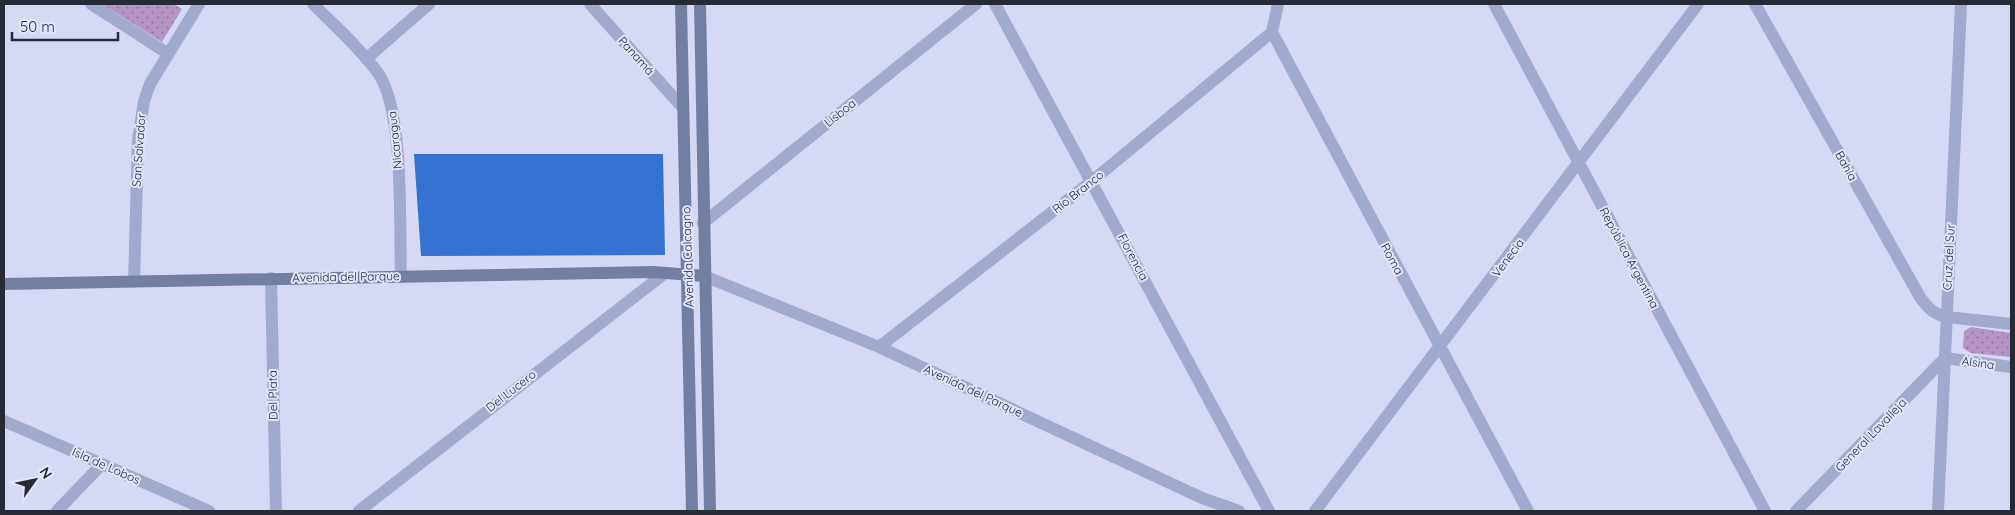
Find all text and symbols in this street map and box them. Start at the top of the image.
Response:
scale bar [12,10,119,42]
text: 50 m [20,17,55,36]
street label: Panamá [615,33,658,78]
street label: Lisboa [821,95,859,130]
street label: Nicaragua [384,110,405,170]
street label: San Salvador [128,112,149,187]
street label: Bahía [1832,148,1861,183]
street label: Río Branco [1049,167,1106,216]
street label: República Argentina [1596,205,1662,311]
street label: Avenida Calcagno [678,206,697,308]
street label: Cruz del Sur [1939,223,1958,291]
street label: Florencia [1115,231,1152,283]
street label: Venecia [1488,236,1527,280]
street label: Roma [1378,240,1407,277]
street label: Avenida del Parque [292,268,400,285]
street label: Alsina [1961,353,1995,372]
street label: Avenida del Parque [921,361,1025,420]
street label: Del Lucero [483,366,539,415]
street label: Del Plata [265,370,280,420]
street label: General Lavalleja [1832,395,1910,475]
street label: Isla de Lobos [70,444,143,487]
north arrow [10,455,60,505]
text: N [36,464,56,482]

